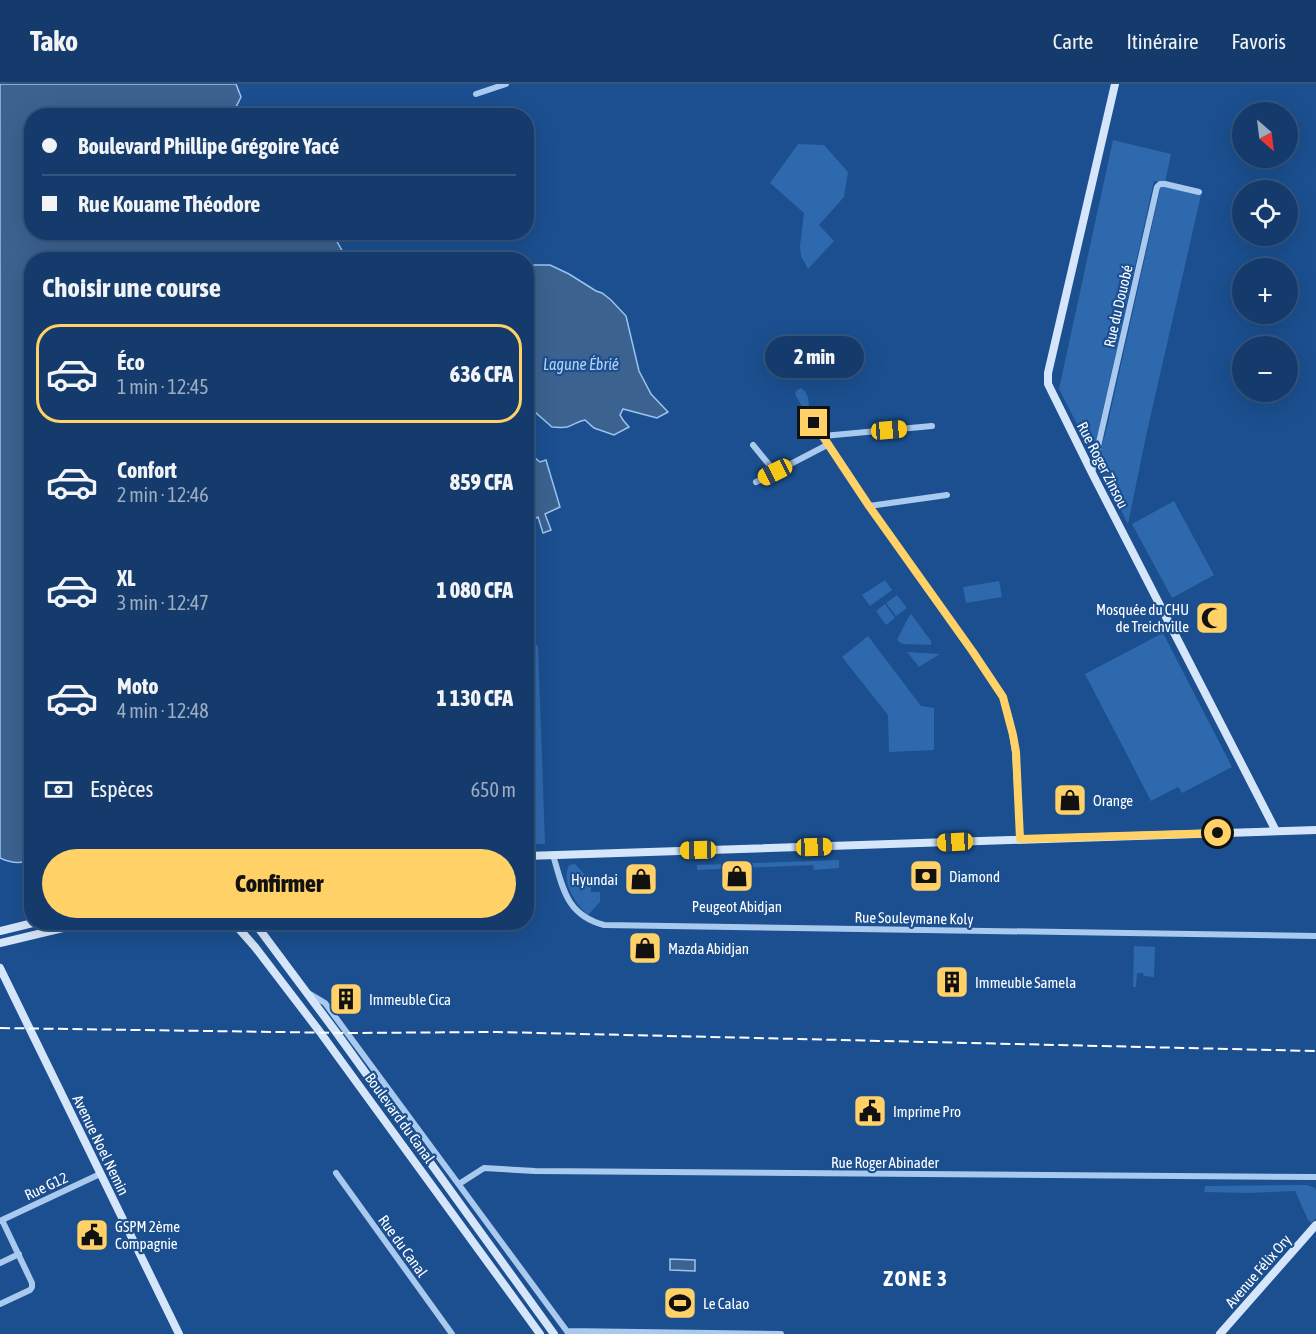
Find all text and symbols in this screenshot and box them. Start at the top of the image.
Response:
text: Tako [30,25,78,57]
text: Carte [1053,29,1093,53]
text: Itinéraire [1126,29,1198,53]
text: Favoris [1231,29,1286,53]
north arrow [1232,102,1298,168]
map controls [1232,102,1298,402]
text: Boulevard Phillipe Grégoire Yacé [78,133,339,159]
button: locate [1232,180,1298,246]
text: Rue Kouame Théodore [78,191,260,217]
button: + [1232,258,1298,324]
street label: Rue du Douobé [1100,263,1136,349]
text: Choisir une course [42,272,221,303]
callout: 2 min [764,336,864,378]
button: − [1232,336,1298,402]
text: 2 min [794,345,835,368]
icon: car [45,347,99,401]
text: Éco [117,349,145,375]
water label: Lagune Ébrié [543,355,619,374]
text: 636 CFA [450,361,513,387]
text: 1 min · 12:45 [117,375,209,398]
route end [800,409,827,436]
car [870,419,908,441]
street label: Rue Roger Zinsou [1074,419,1132,511]
icon: car [45,455,99,509]
car [755,456,795,488]
text: Confort [117,457,177,483]
text: 859 CFA [450,469,513,495]
text: 2 min · 12:46 [117,483,209,506]
icon: car [45,563,99,617]
text: XL [117,565,135,591]
text: 1 080 CFA [437,577,513,603]
text: 3 min · 12:47 [117,591,209,614]
mosque icon: Mosquée du CHU de Treichville [1194,600,1230,636]
place label: Mosquée du CHU de Treichville [1096,601,1189,635]
icon: car [45,671,99,725]
text: Moto [117,673,159,699]
text: 1 130 CFA [437,685,513,711]
text: 4 min · 12:48 [117,699,209,722]
icon: cash [42,773,75,806]
text: Espèces [90,776,153,802]
text: 650 m [471,778,516,801]
shop icon: Orange [1052,782,1088,818]
place label: Orange [1093,792,1133,809]
route start [1204,819,1231,846]
car [937,832,973,852]
car [796,837,832,857]
car [680,841,716,859]
button: Confirmer [42,849,516,918]
shop icon: Peugeot Abidjan [719,858,755,894]
bank icon: Diamond [908,858,944,894]
shop icon: Hyundai [623,861,659,897]
place label: Diamond [949,868,1000,885]
place label: Hyundai [571,871,618,888]
place label: Peugeot Abidjan [692,898,782,915]
street label: Rue Souleymane Koly [854,908,974,928]
shop icon: Mazda Abidjan [627,930,663,966]
place label: Mazda Abidjan [668,940,749,957]
building icon: Immeuble Samela [934,964,970,1000]
place label: Immeuble Samela [975,974,1076,991]
building icon: Immeuble Cica [328,981,364,1017]
place label: Immeuble Cica [369,991,451,1008]
street label: Boulevard du Canal [362,1070,438,1166]
street label: Avenue Noel Nemin [69,1092,133,1198]
public building icon: Imprime Pro [852,1093,888,1129]
place label: Imprime Pro [893,1103,961,1120]
street label: Rue Roger Abinader [831,1154,940,1171]
street label: Rue G12 [22,1169,70,1203]
street label: Rue du Canal [375,1212,431,1280]
public building icon: GSPM 2ème Compagnie [74,1217,110,1253]
place label: GSPM 2ème Compagnie [115,1218,180,1252]
street label: Avenue Félix Ory [1222,1231,1294,1311]
district label: ZONE 3 [884,1266,948,1290]
sports icon: Le Calao [662,1285,698,1321]
place label: Le Calao [703,1295,749,1312]

